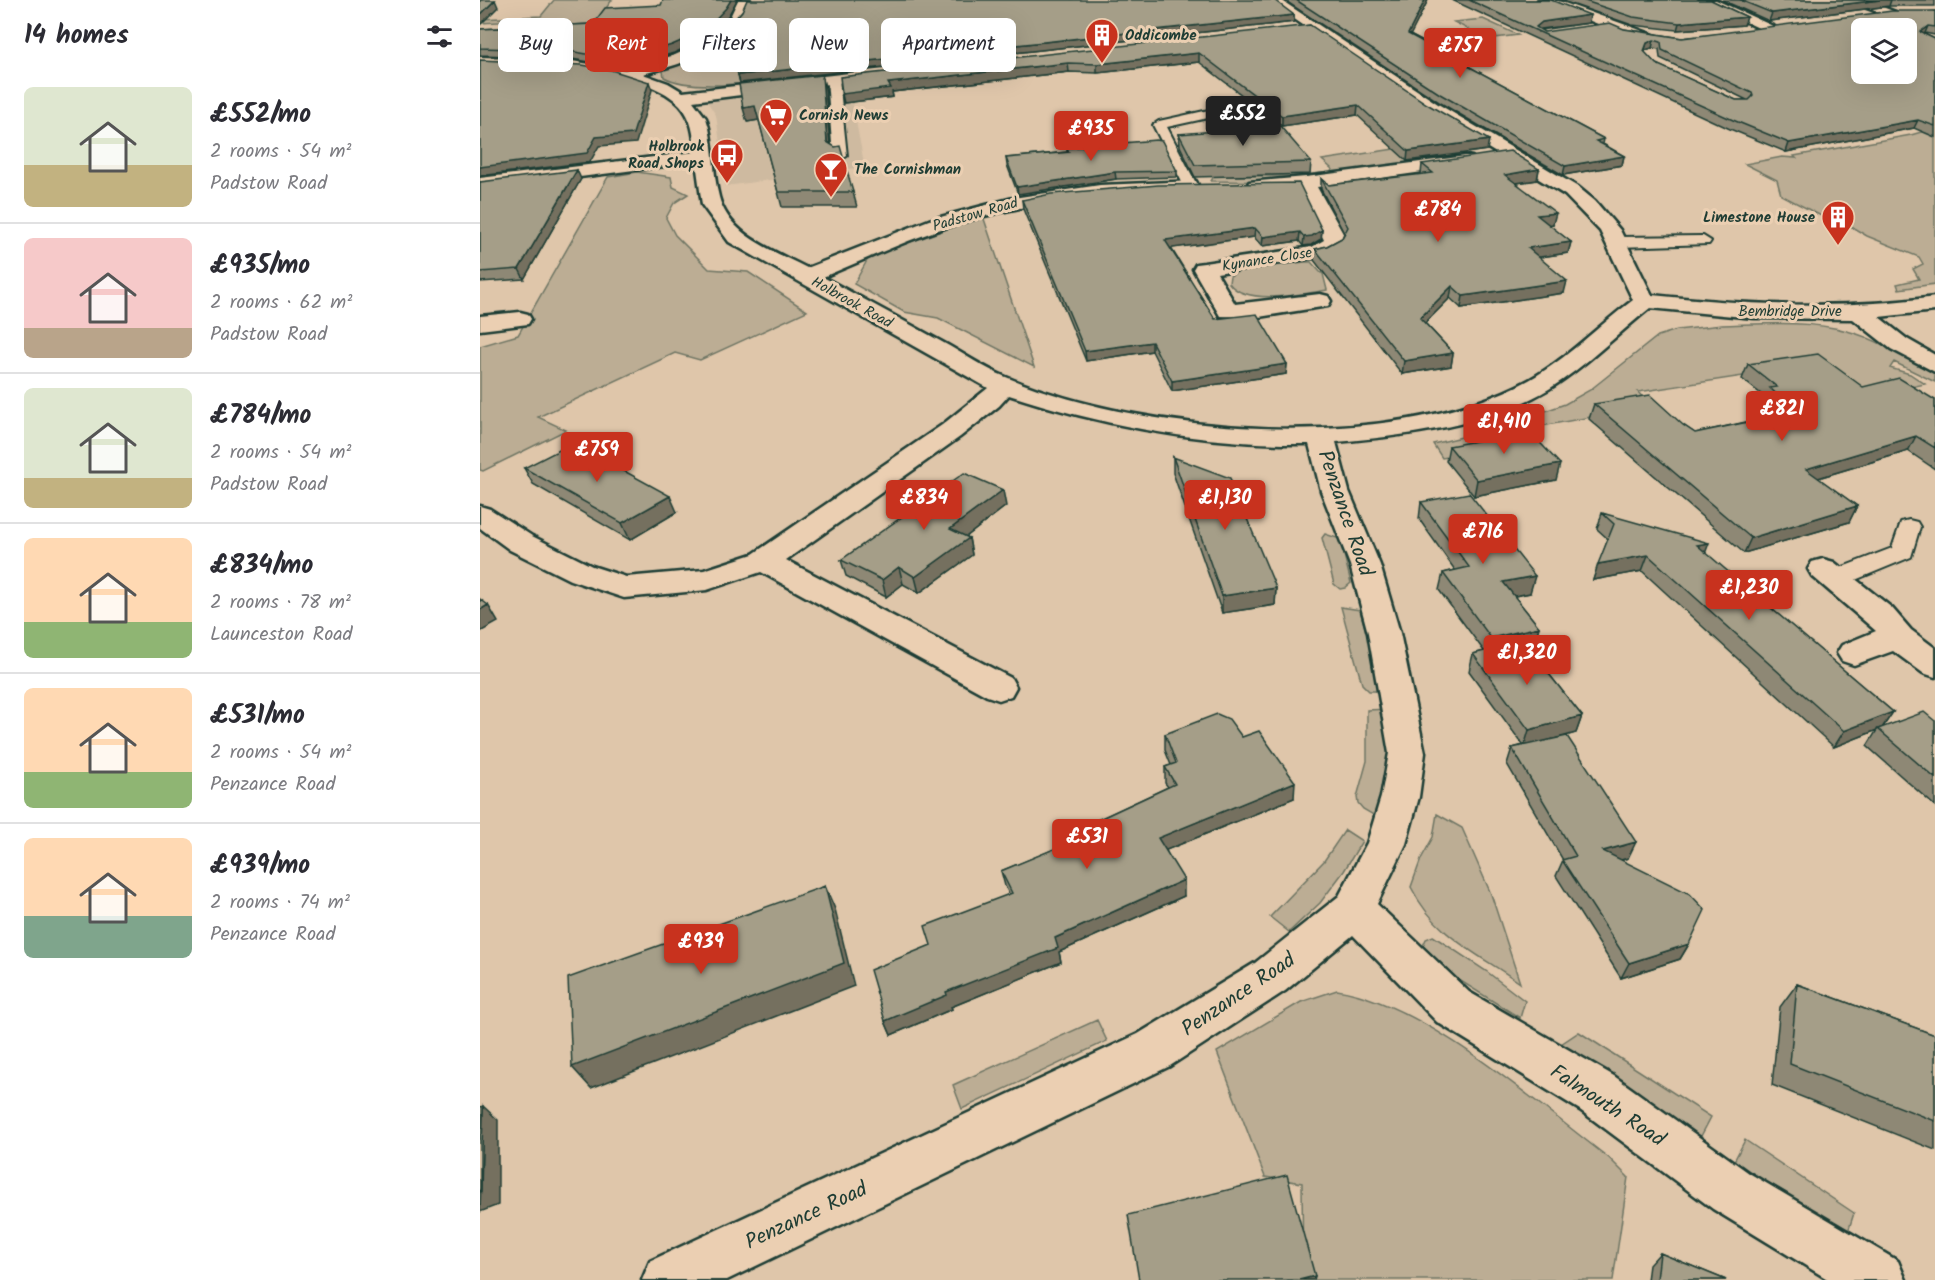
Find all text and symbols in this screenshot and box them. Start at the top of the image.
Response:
text: 14 homes [24,15,129,57]
building icon: Oddicombe [1084,17,1120,64]
chip: Buy [498,18,573,72]
chip: Rent [585,18,668,72]
chip: Filters [680,18,777,72]
chip: New [789,18,869,72]
chip: Apartment [881,18,1016,72]
map controls [1851,18,1917,84]
button: layers [1851,18,1917,84]
icon: filters [423,20,456,53]
place label: Oddicombe [1125,24,1197,48]
pin: £757 [1424,28,1496,79]
text: £757 [1438,31,1482,63]
text: £552/mo [210,94,311,136]
pin: £552 [1207,96,1279,147]
supermarket icon: Cornish News [758,97,794,144]
text: £552 [1220,99,1266,131]
place label: Cornish News [799,104,888,128]
icon: home [72,111,144,183]
pin: £935 [1055,111,1127,162]
text: £935 [1068,114,1114,146]
place label: Holbrook Road Shops [628,135,705,176]
text: 2 rooms · 54 m² [210,136,351,168]
bus stop icon: Holbrook Road Shops [709,137,745,184]
bar icon: The Cornishman [813,151,849,198]
place label: The Cornishman [854,158,961,182]
text: Padstow Road [210,168,327,200]
street label: Padstow Road [930,191,1021,239]
pin: £784 [1402,192,1474,243]
text: £784 [1415,195,1461,227]
building icon: Limestone House [1820,199,1856,246]
place label: Limestone House [1703,206,1816,230]
street label: Kynance Close [1220,241,1314,279]
text: £935/mo [210,245,310,287]
icon: home [72,262,144,334]
street label: Holbrook Road [806,271,897,335]
text: 2 rooms · 62 m² [210,287,352,319]
street label: Bembridge Drive [1738,300,1842,324]
text: Padstow Road [210,319,327,351]
pin: £821 [1746,391,1818,442]
text: £821 [1760,394,1804,426]
text: £784/mo [210,395,311,437]
pin: £1,410 [1455,404,1553,455]
text: £1,410 [1477,407,1531,439]
icon: home [72,412,144,484]
pin: £759 [561,432,633,483]
text: £759 [575,435,619,467]
text: 2 rooms · 54 m² [210,437,351,469]
street label: Penzance Road [1308,446,1382,582]
text: Padstow Road [210,469,327,501]
pin: £834 [888,480,960,531]
pin: £1,130 [1176,480,1274,531]
text: £834 [900,483,948,515]
text: £1,130 [1198,483,1252,515]
pin: £716 [1447,514,1519,565]
text: £716 [1463,517,1503,549]
text: £834/mo [210,545,313,587]
icon: home [72,562,144,634]
pin: £1,230 [1700,570,1798,621]
text: £1,230 [1720,573,1778,605]
text: 2 rooms · 78 m² [210,587,351,619]
text: Launceston Road [210,619,353,651]
pin: £1,320 [1478,635,1576,686]
text: £1,320 [1498,638,1556,670]
text: £531/mo [210,695,305,737]
icon: home [72,712,144,784]
text: 2 rooms · 54 m² [210,737,351,769]
text: Penzance Road [210,769,335,801]
pin: £531 [1051,819,1123,870]
text: £531 [1066,822,1108,854]
text: £939/mo [210,845,310,887]
icon: home [72,862,144,934]
text: 2 rooms · 74 m² [210,887,350,919]
text: Penzance Road [210,919,335,951]
pin: £939 [665,924,737,975]
text: £939 [678,927,724,959]
street label: Penzance Road [1175,944,1303,1046]
street label: Falmouth Road [1543,1056,1672,1156]
street label: Penzance Road [740,1173,874,1259]

